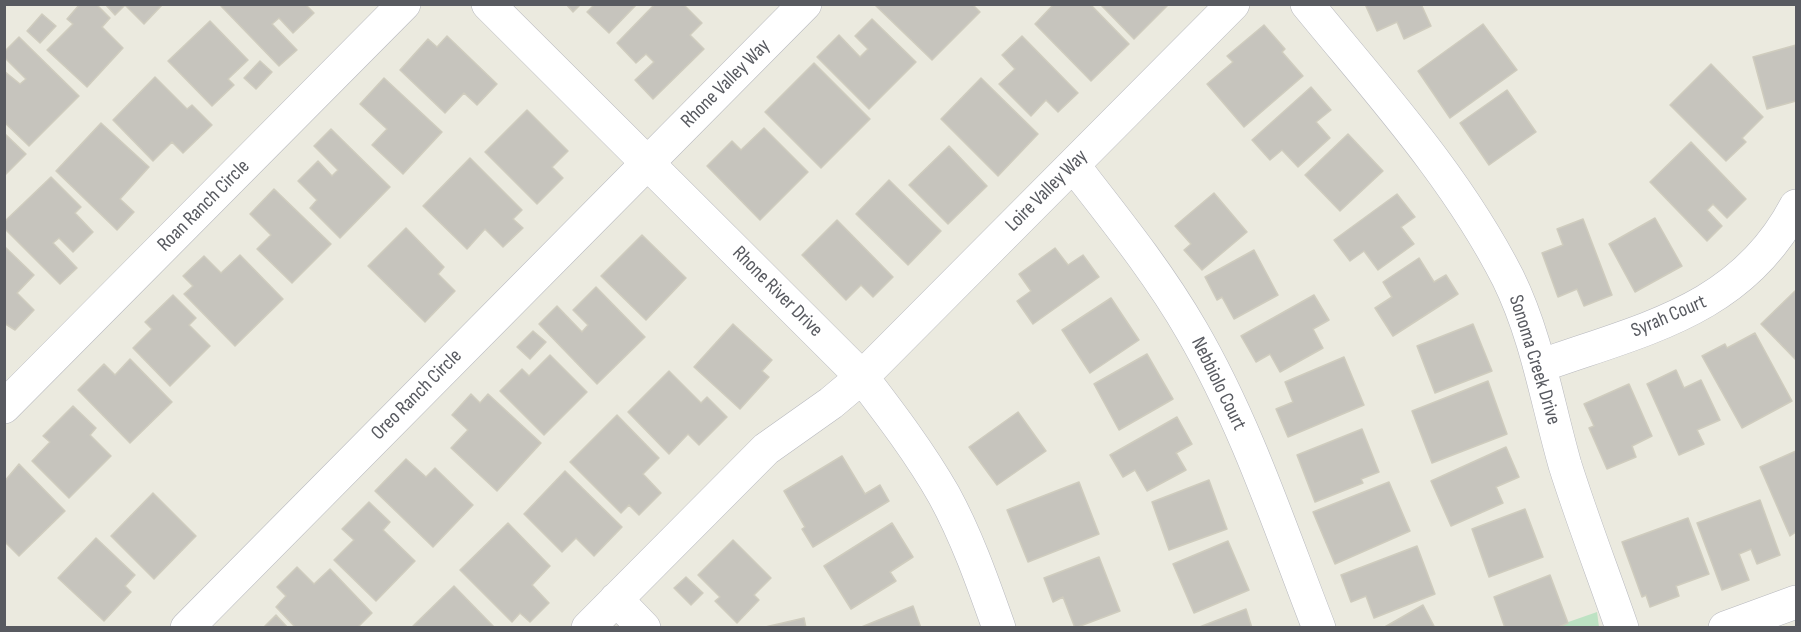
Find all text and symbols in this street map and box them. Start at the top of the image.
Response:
street label: Rhone Valley Way [677,35,775,133]
street label: Loire Valley Way [1001,145,1093,237]
street label: Roan Ranch Circle [153,155,255,257]
street label: Rhone River Drive [727,242,827,342]
street label: Syrah Court [1628,290,1710,344]
street label: Sonoma Creek Drive [1503,292,1565,428]
street label: Nebbiolo Court [1185,334,1251,434]
street label: Oreo Ranch Circle [367,345,467,445]

